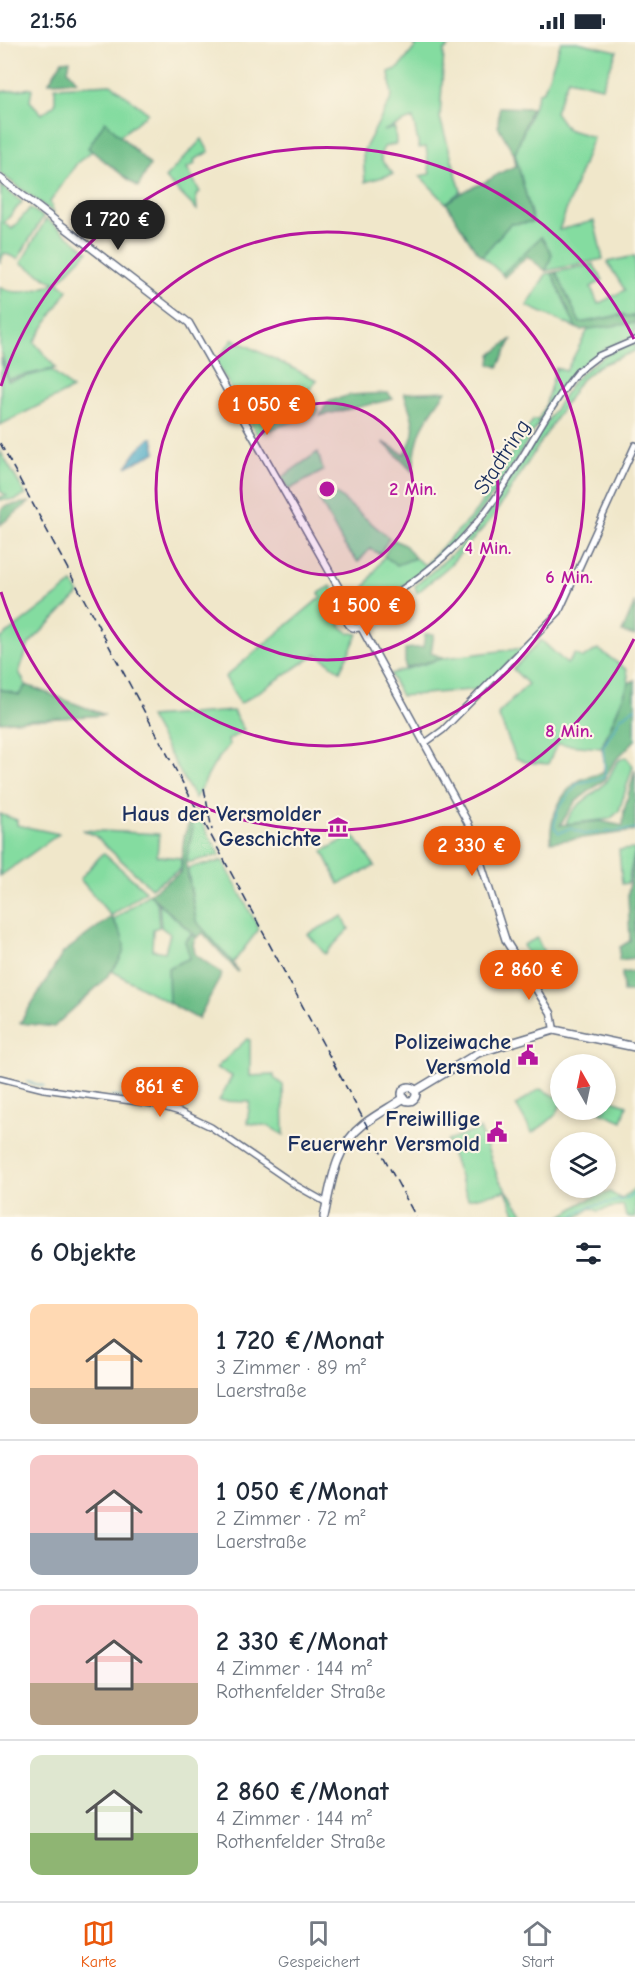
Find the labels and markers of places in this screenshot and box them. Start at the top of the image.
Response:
pin: 1 720 € [63,200,173,251]
pin: 1 050 € [212,385,322,436]
centre of rings [317,479,337,499]
pin: 1 500 € [312,586,422,637]
place label: Haus der Versmolder Geschichte [122,801,321,852]
museum icon: Haus der Versmolder Geschichte [326,815,350,839]
pin: 2 330 € [417,826,527,877]
pin: 2 860 € [474,950,584,1001]
place label: Polizeiwache Versmold [394,1029,511,1080]
public building icon: Polizeiwache Versmold [516,1043,540,1067]
pin: 861 € [118,1067,202,1118]
place label: Freiwillige Feuerwehr Versmold [287,1106,480,1157]
public building icon: Freiwillige Feuerwehr Versmold [485,1120,509,1144]

